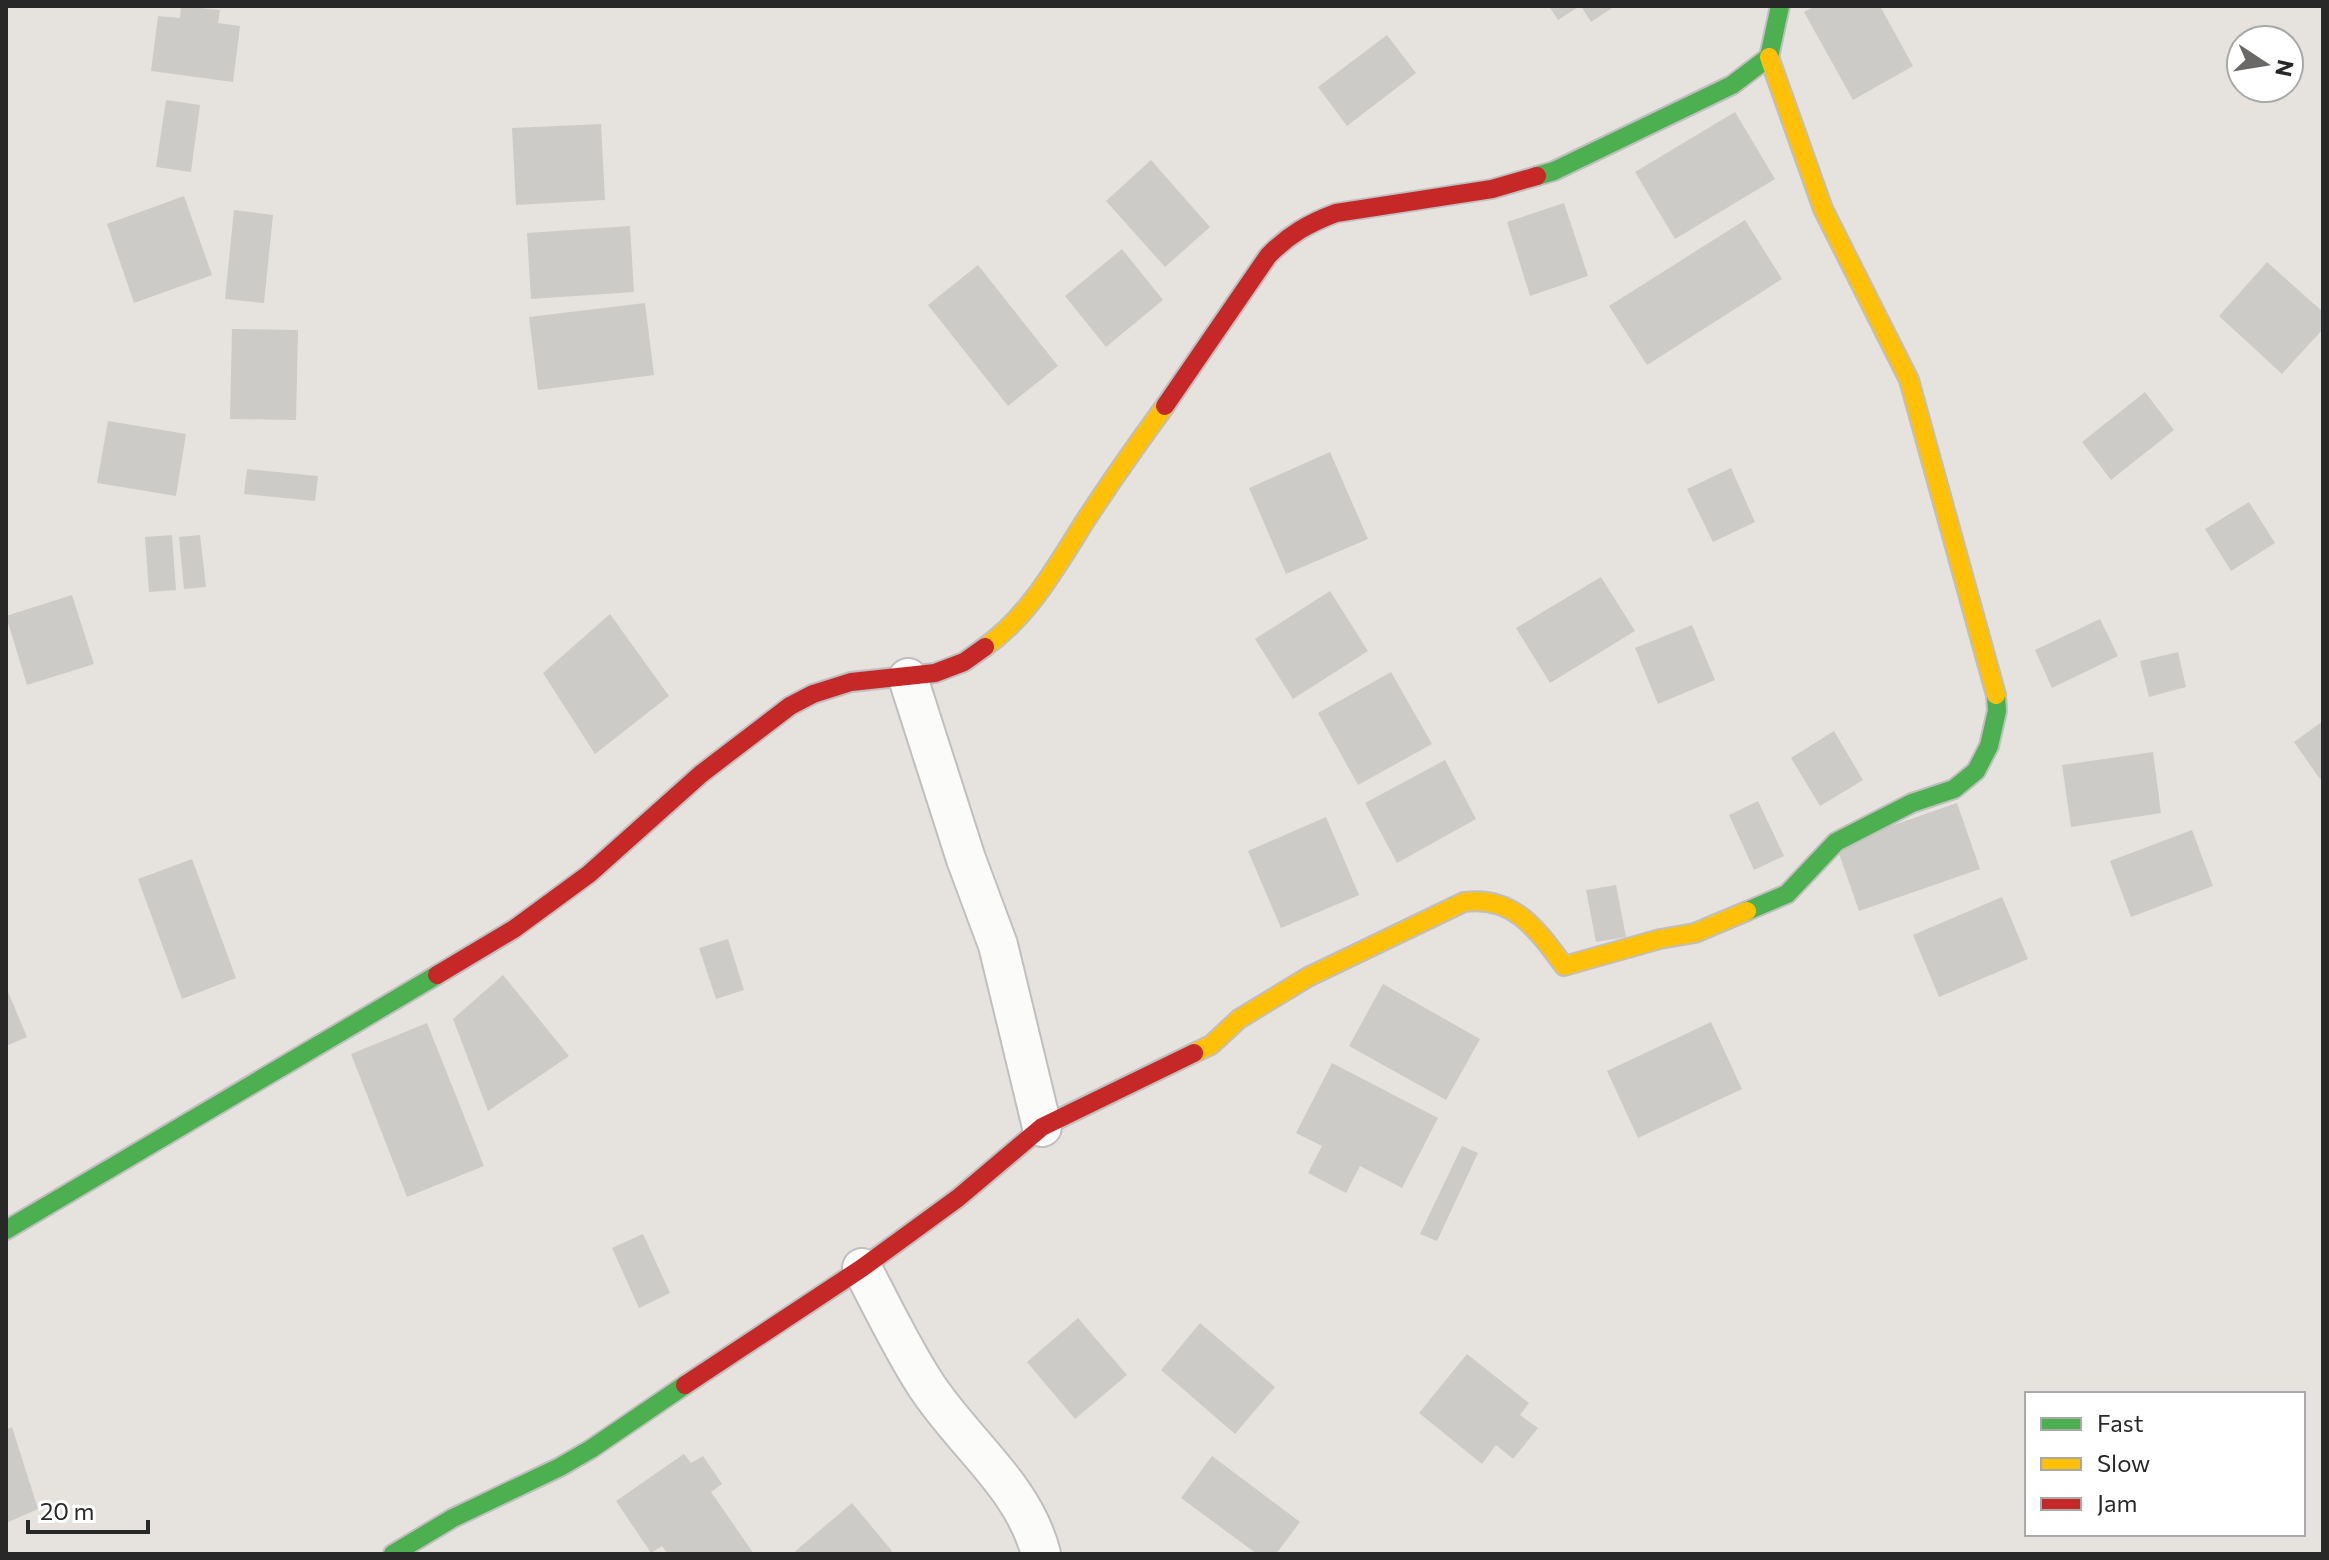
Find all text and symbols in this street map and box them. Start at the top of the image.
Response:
north arrow [2225,24,2305,104]
text: N [2270,57,2300,79]
legend [2025,1392,2305,1536]
text: Fast [2097,1408,2144,1437]
text: Slow [2097,1448,2150,1477]
scale bar [28,1484,148,1534]
text: Jam [2097,1488,2137,1517]
text: 20 m [40,1496,94,1525]

